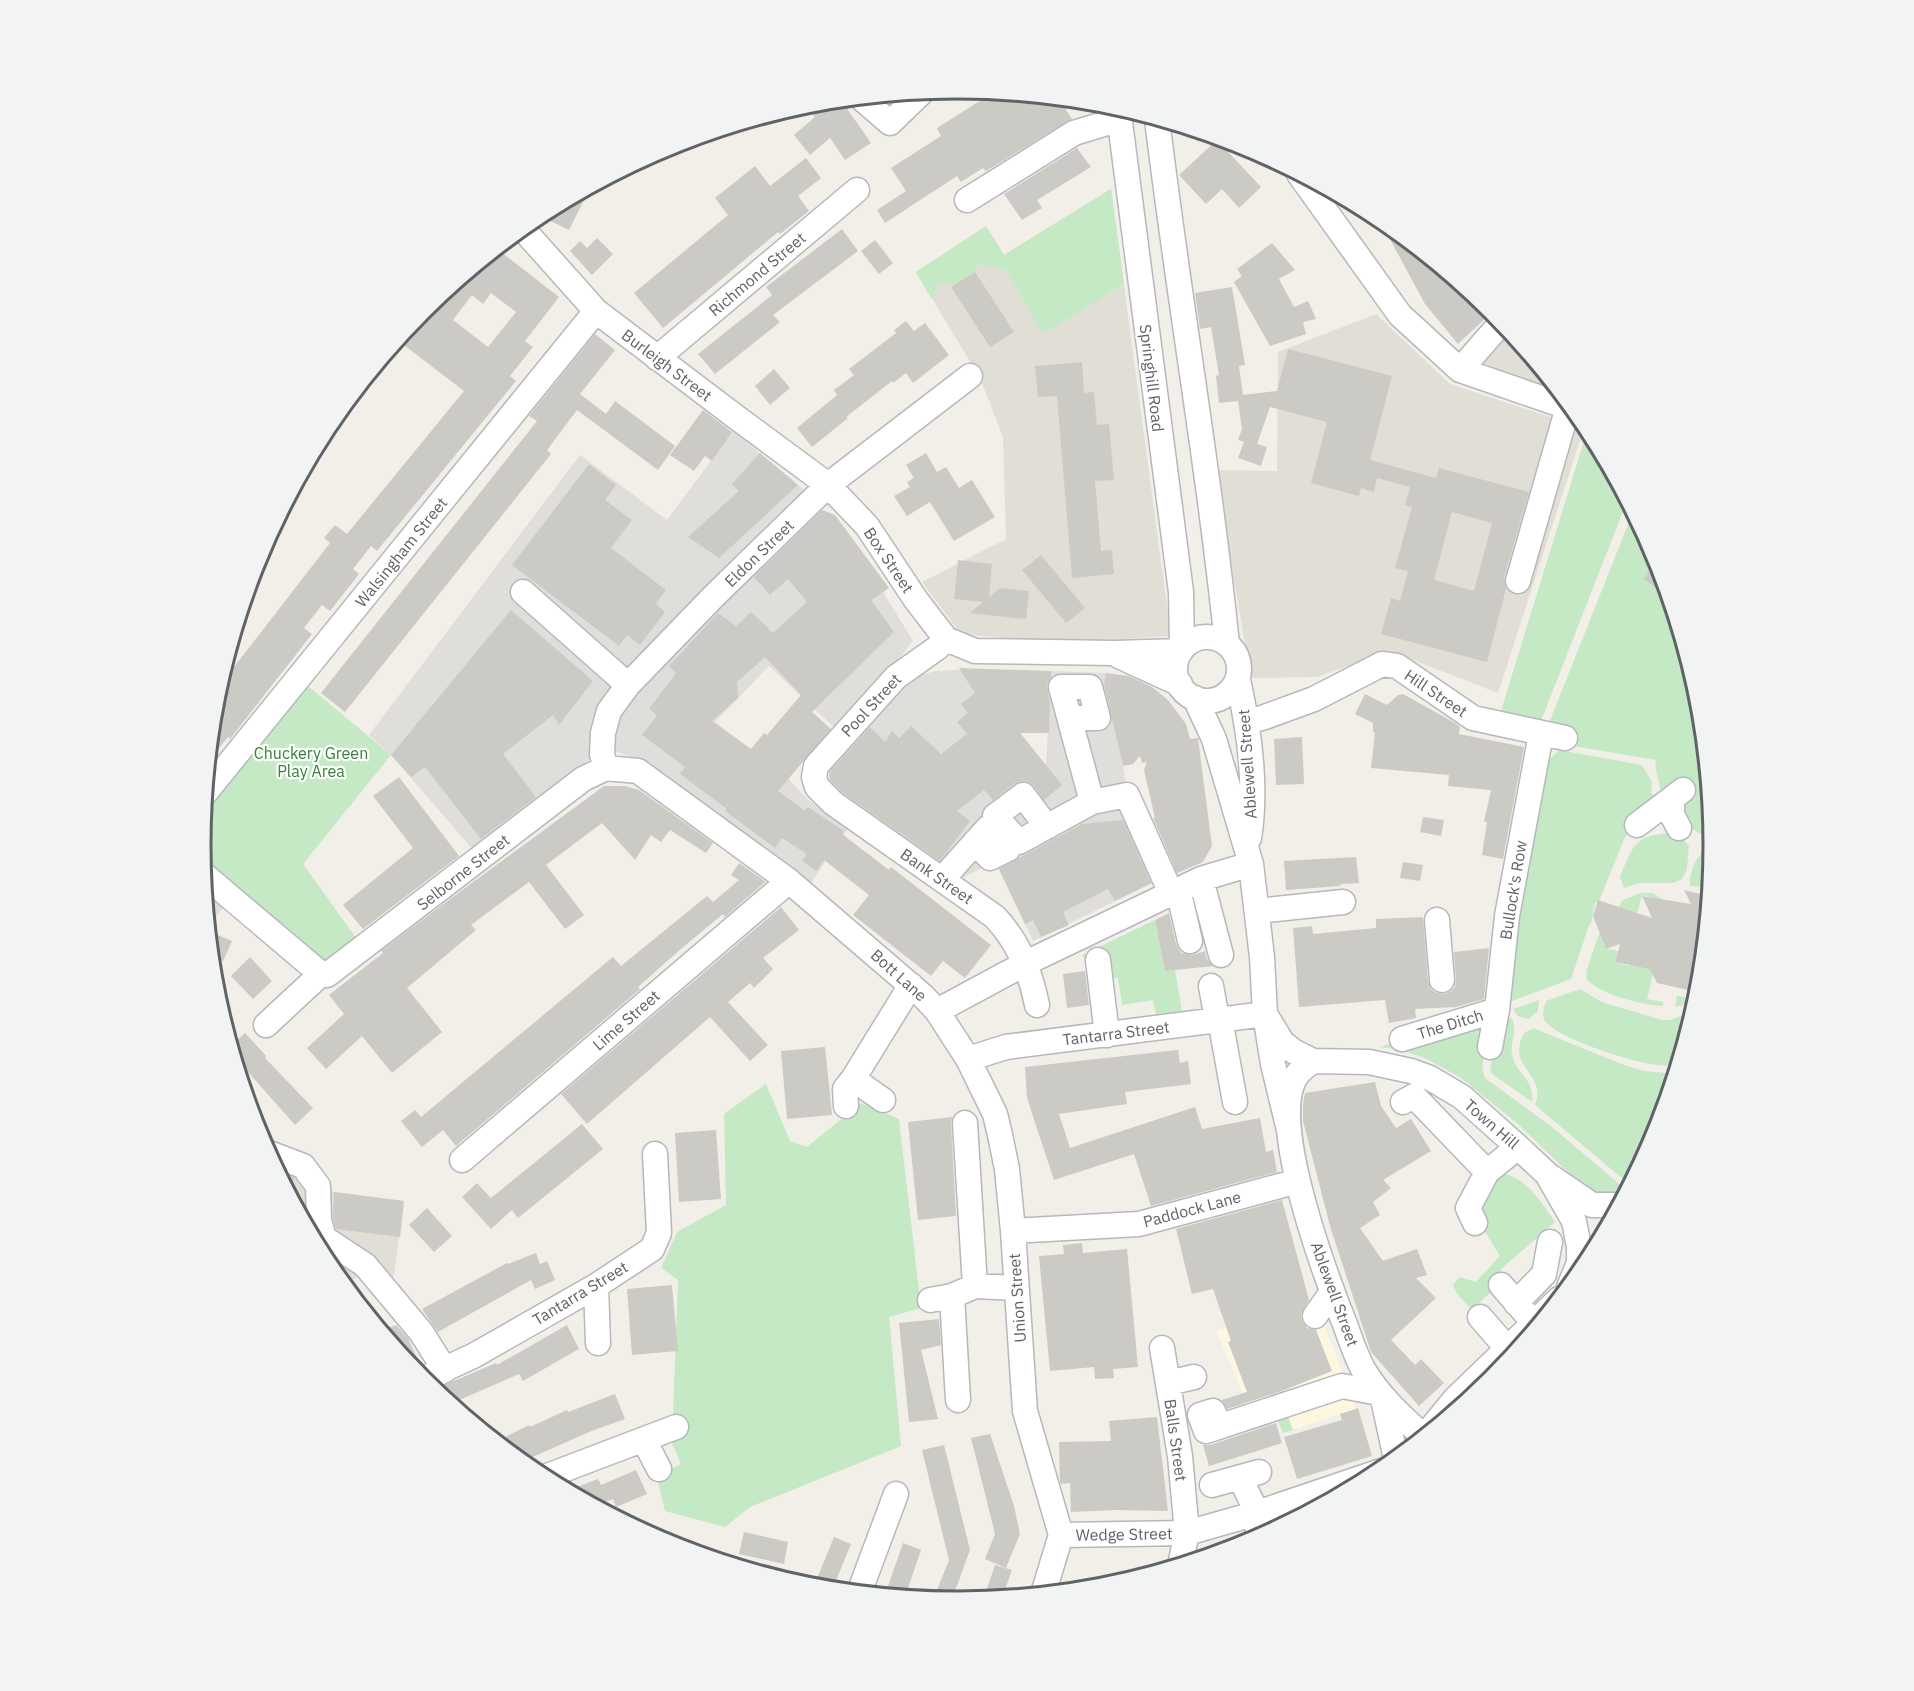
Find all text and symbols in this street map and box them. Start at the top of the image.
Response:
street label: Richmond Street [704,228,810,320]
street label: Springhill Road [1135,323,1169,433]
street label: Burleigh Street [618,325,716,405]
street label: Walsingham Street [351,493,451,611]
street label: Eldon Street [720,515,798,591]
street label: Box Street [860,523,918,597]
street label: Hill Street [1401,665,1471,721]
street label: Pool Street [837,669,905,741]
street label: Ablewell Street [1233,708,1261,820]
park label: Chuckery Green Play Area [254,743,368,781]
street label: Selborne Street [413,830,513,914]
street label: Bullock's Row [1495,839,1531,941]
street label: Bank Street [897,844,977,908]
street label: Bott Lane [867,945,931,1006]
street label: Lime Street [588,985,664,1055]
street label: The Ditch [1414,1004,1486,1044]
street label: Tantarra Street [1061,1017,1171,1049]
street label: Town Hill [1460,1095,1524,1153]
street label: Paddock Lane [1141,1186,1243,1232]
street label: Ablewell Street [1307,1239,1363,1349]
street label: Union Street [1004,1253,1030,1343]
street label: Tantarra Street [529,1257,631,1329]
street label: Balls Street [1160,1397,1192,1483]
street label: Wedge Street [1075,1523,1173,1545]

